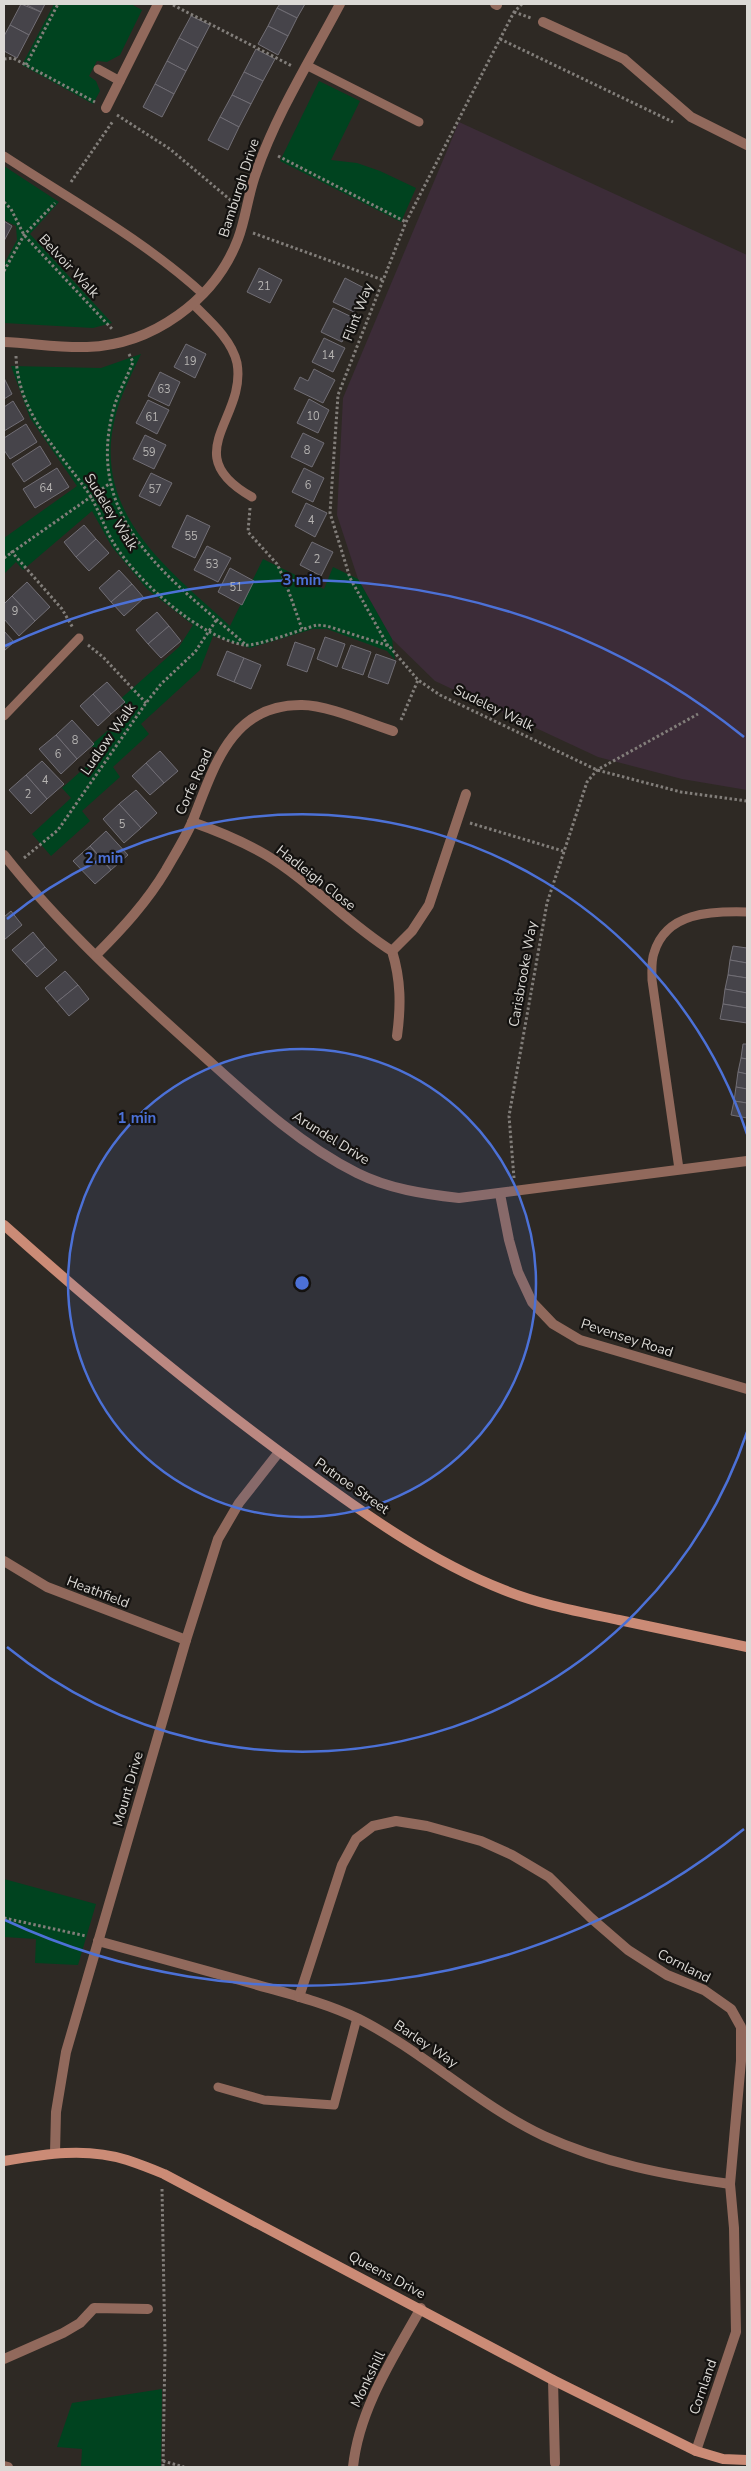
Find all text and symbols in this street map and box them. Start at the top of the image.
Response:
street label: Bamburgh Drive [214,136,264,240]
street label: Belvoir Walk [34,230,104,303]
house number: 21 [257,279,271,294]
street label: Flint Way [338,280,378,344]
house number: 14 [321,348,335,363]
house number: 19 [183,354,197,369]
house number: 63 [157,382,171,397]
house number: 10 [306,409,320,424]
house number: 61 [145,410,159,425]
house number: 8 [304,443,311,458]
house number: 59 [142,445,156,460]
street label: Sudeley Walk [80,470,143,555]
house number: 6 [305,478,312,493]
house number: 64 [39,481,53,496]
house number: 57 [148,482,162,497]
house number: 4 [308,513,315,528]
house number: 55 [184,529,198,544]
house number: 2 [314,552,320,567]
house number: 53 [205,557,219,572]
text: 3 min [283,570,321,590]
house number: 51 [229,580,243,595]
house number: 9 [12,604,18,619]
street label: Sudeley Walk [451,680,538,736]
street label: Ludlow Walk [76,698,140,779]
house number: 8 [72,733,79,748]
street label: Corfe Road [171,746,217,818]
house number: 6 [55,747,62,762]
house number: 4 [42,773,49,788]
house number: 2 [25,787,31,802]
house number: 5 [119,817,126,832]
street label: Hadleigh Close [272,841,360,915]
text: 2 min [85,848,123,868]
street label: Carisbrooke Way [504,919,542,1028]
street label: Arundel Drive [289,1107,373,1169]
text: 1 min [118,1108,156,1128]
centre of rings [293,1274,311,1292]
street label: Pevensey Road [578,1314,676,1362]
street label: Putnoe Street [311,1453,393,1519]
street label: Heathfield [64,1571,132,1613]
street label: Mount Drive [108,1749,148,1829]
street label: Cornland [654,1945,714,1987]
street label: Barley Way [390,2016,462,2073]
street label: Queens Drive [345,2247,429,2303]
street label: Monkshill [346,2347,390,2410]
street label: Cornland [685,2357,721,2417]

